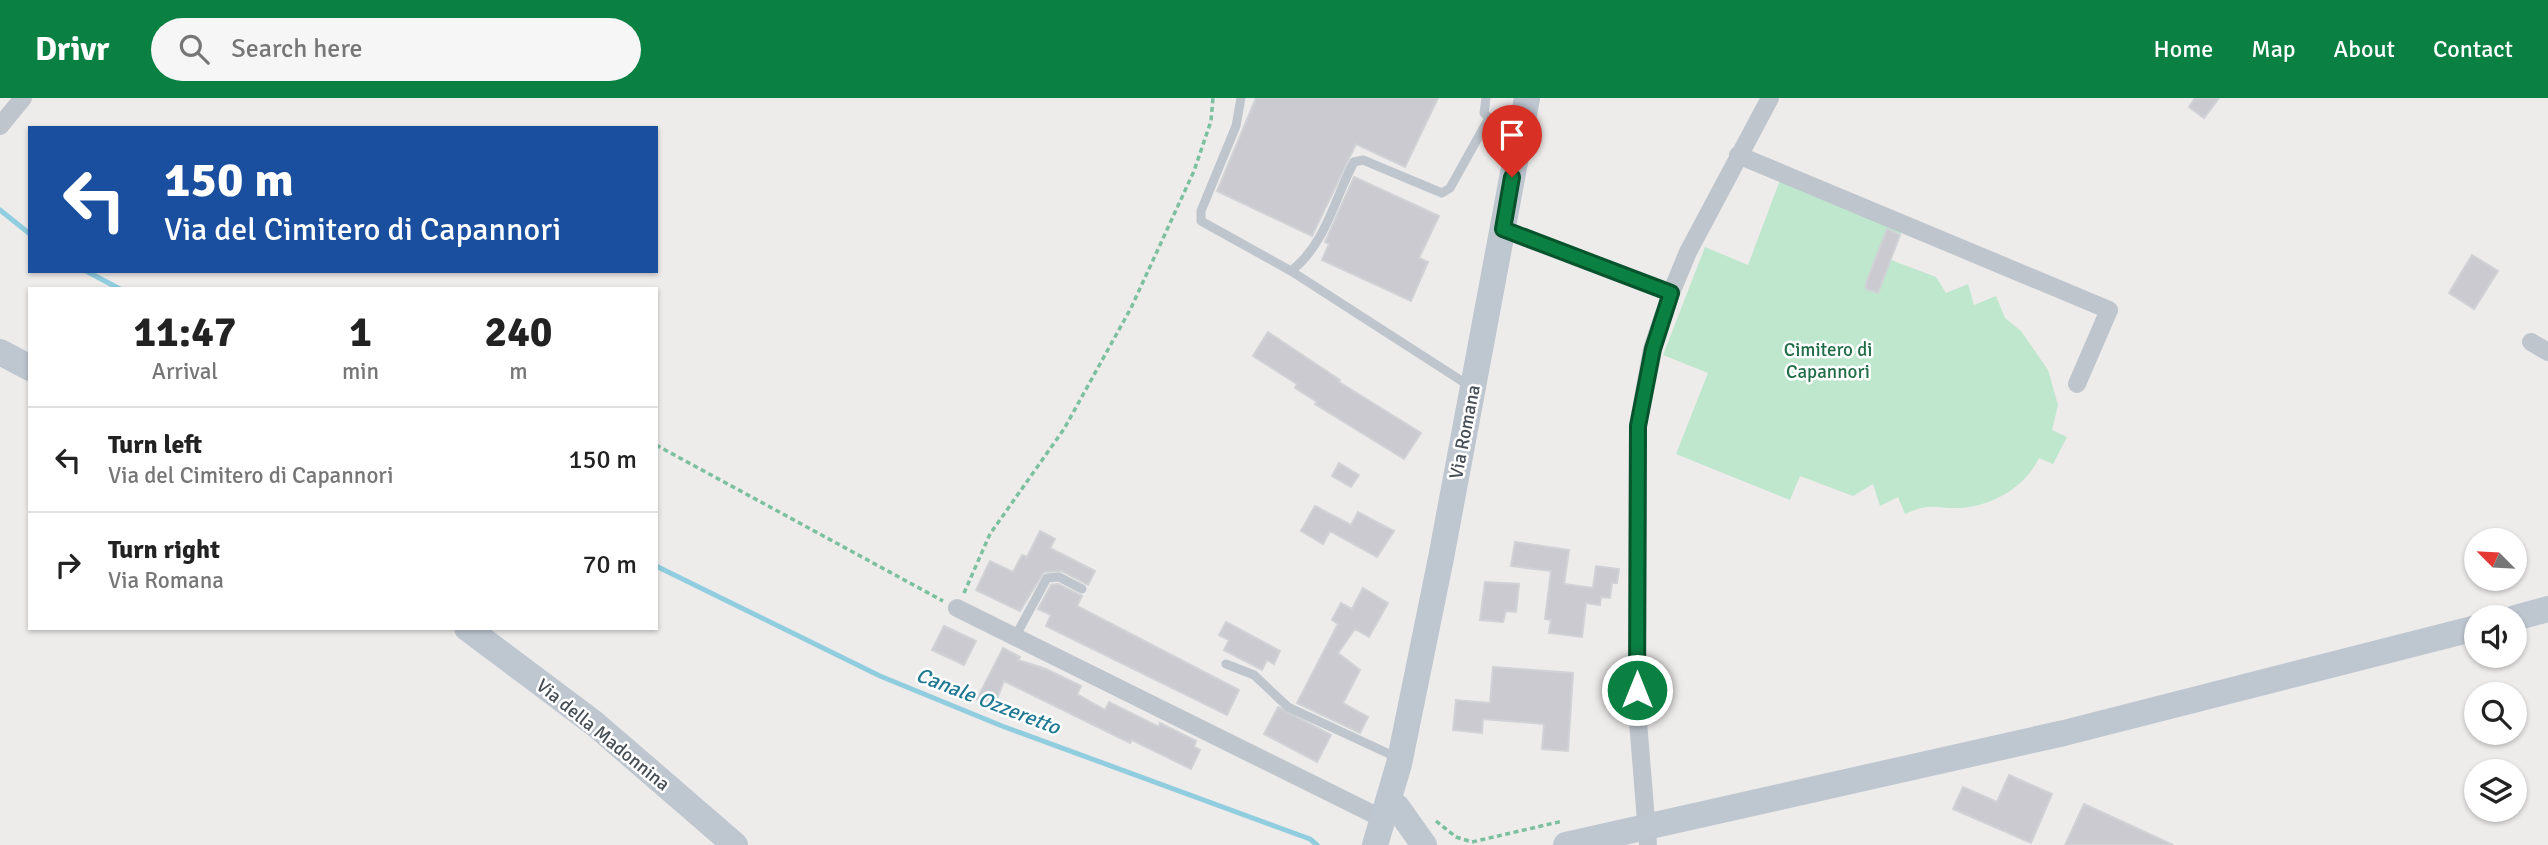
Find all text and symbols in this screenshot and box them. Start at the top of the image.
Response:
search box [151,18,641,81]
text: Drivr [35,29,109,70]
icon: search [175,30,213,68]
text: Search here [231,33,362,65]
text: Home [2153,34,2213,64]
text: Map [2251,34,2296,64]
text: About [2334,34,2395,64]
text: Contact [2433,34,2513,64]
pin [1482,105,1542,177]
icon: arrive [1493,116,1531,154]
text: 150 m [164,150,294,210]
icon: left [49,154,140,245]
text: Via del Cimitero di Capannori [164,210,561,249]
text: 11:47 [133,307,237,358]
text: 1 [349,307,372,358]
text: 240 [484,307,553,358]
park label: Cimitero di Capannori [1784,338,1872,384]
text: Arrival [152,357,218,386]
text: min [342,357,379,386]
text: m [509,357,528,386]
street label: Via Romana [1444,383,1486,481]
text: Turn left [108,429,202,461]
icon: left [49,441,87,479]
text: 150 m [568,444,637,476]
text: Via del Cimitero di Capannori [108,461,393,490]
north arrow [2464,528,2527,592]
map controls [2464,528,2527,822]
text: Turn right [108,534,220,566]
icon: right [49,546,87,584]
text: 70 m [582,549,637,581]
text: Via Romana [108,566,224,595]
button: sound [2464,605,2527,668]
position arrow [1600,653,1674,727]
water label: Canale Ozzeretto [912,662,1065,741]
street label: Via della Madonnina [531,674,675,796]
button: search [2464,682,2527,745]
button: layers [2464,759,2527,822]

